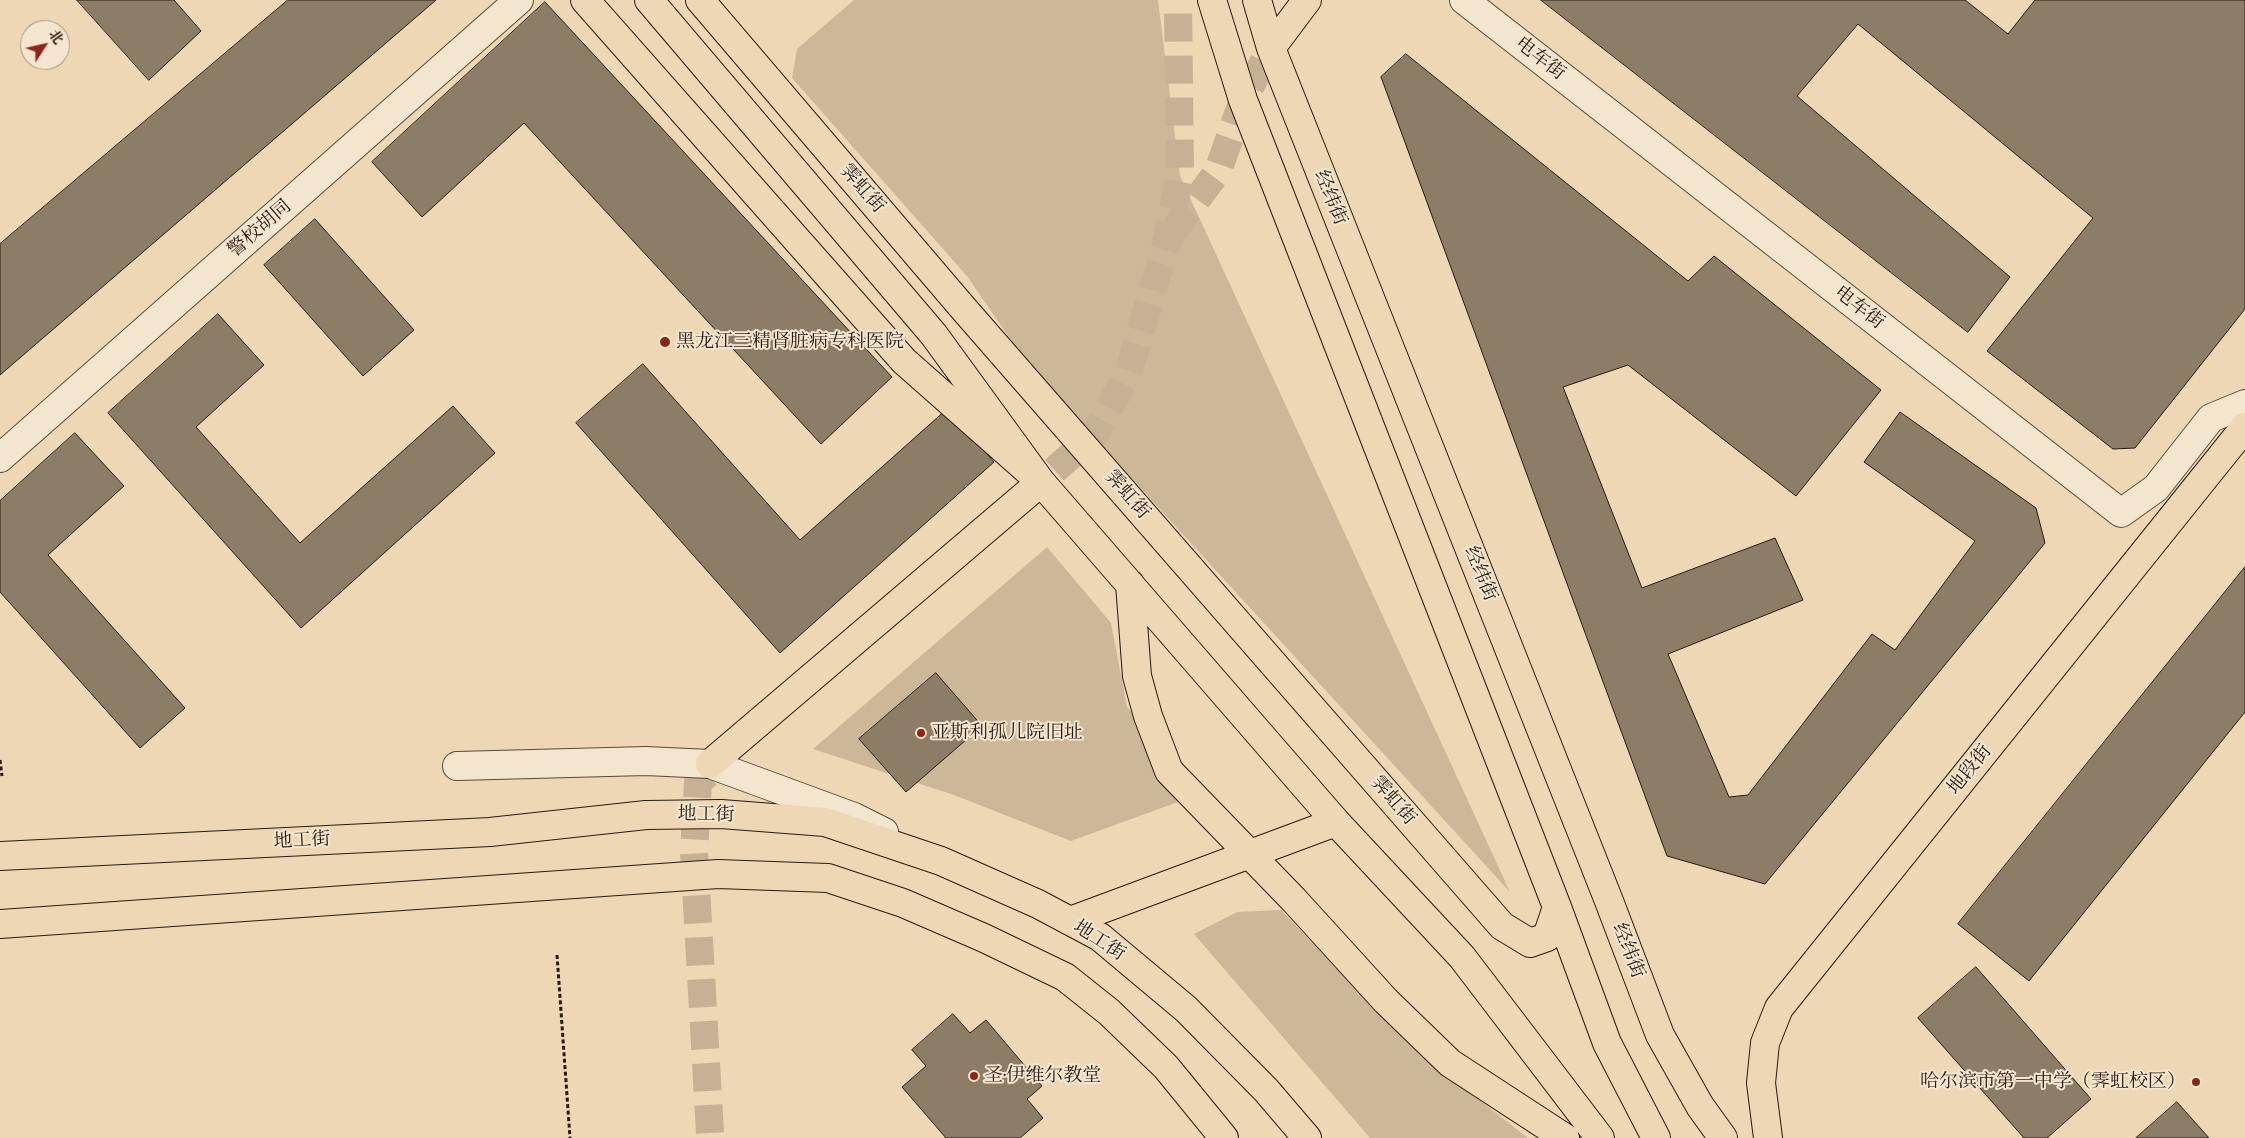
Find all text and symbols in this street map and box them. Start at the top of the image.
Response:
north arrow [20,20,70,70]
text: 北 [44,26,69,48]
street label: 电车街 [1511,32,1569,86]
street label: 霁虹街 [835,160,889,218]
street label: 经纬街 [1309,167,1351,229]
street label: 警校胡同 [224,195,296,263]
street label: 电车街 [1830,281,1888,335]
place label: 黑龙江三精肾脏病专科医院 [676,331,904,353]
marker: 黑龙江三精肾脏病专科医院 [658,335,672,349]
street label: 霁虹街 [1100,466,1154,524]
street label: 经纬街 [1459,543,1501,605]
place label: 亚斯利孤儿院旧址 [931,722,1083,744]
marker: 亚斯利孤儿院旧址 [915,727,927,739]
street label: 地段街 [1943,741,1997,799]
street label: 霁虹街 [1366,772,1420,830]
street label: 地工街 [677,803,735,827]
street label: 地工街 [273,828,331,854]
street label: 地工街 [1069,916,1129,966]
street label: 经纬街 [1607,920,1649,982]
place label: 圣·伊维尔教堂 [984,1065,1101,1087]
marker: 圣·伊维尔教堂 [968,1070,980,1082]
place label: 哈尔滨市第一中学（霁虹校区） [1920,1071,2186,1093]
marker: 哈尔滨市第一中学（霁虹校区） [2190,1076,2202,1088]

